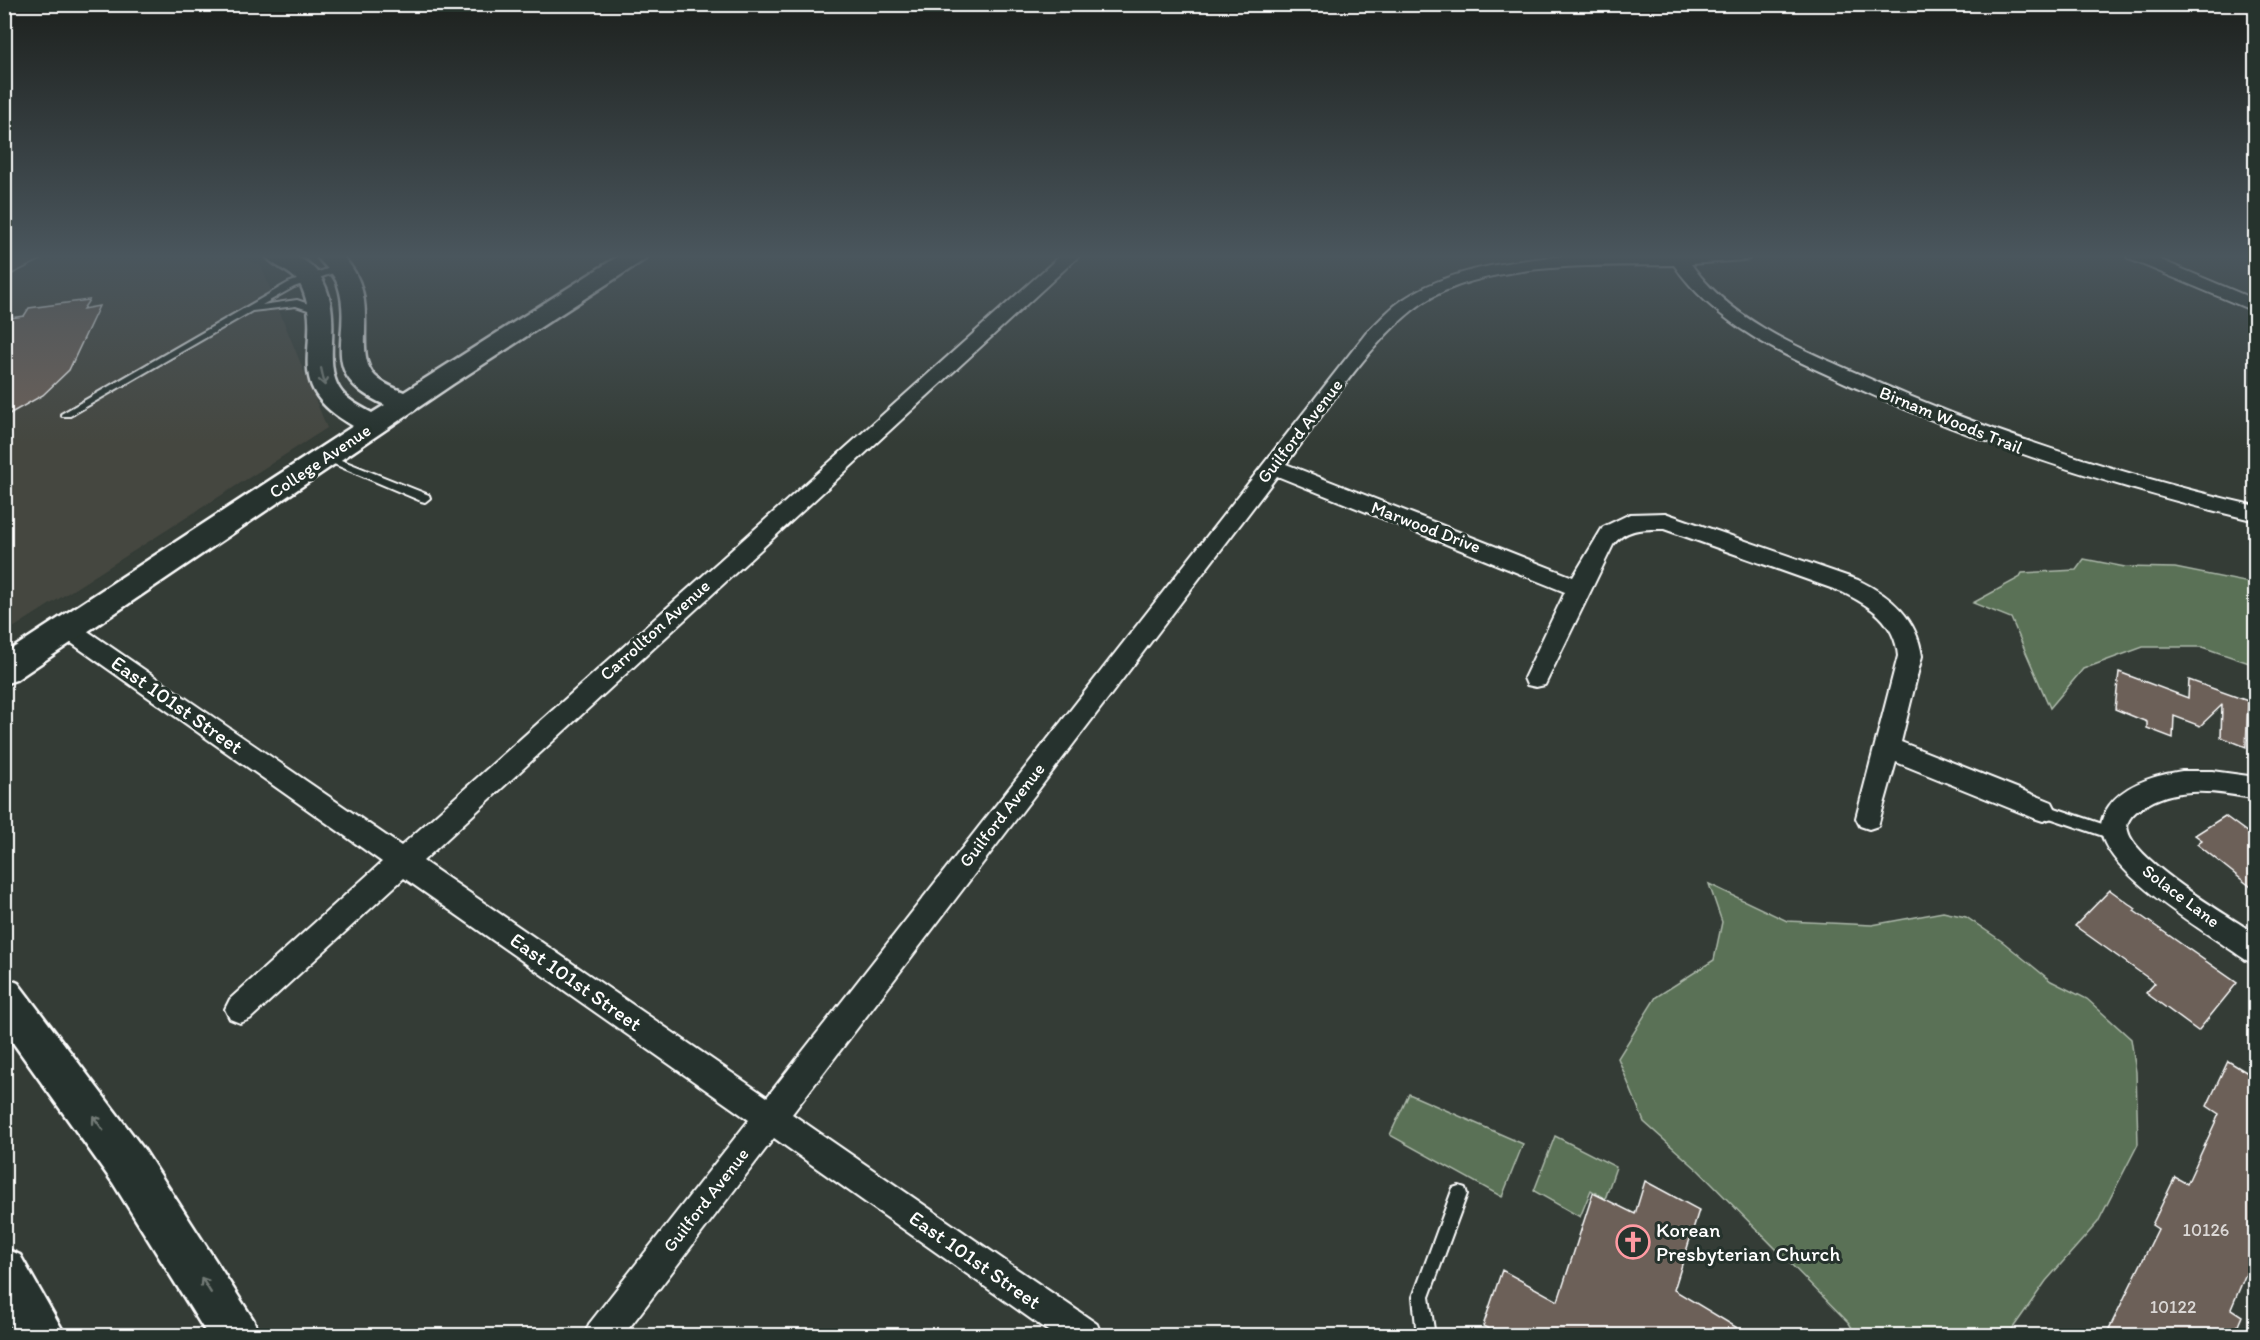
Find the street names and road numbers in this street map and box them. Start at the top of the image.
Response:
street label: Guilford Avenue [1252,374,1348,488]
street label: Birnam Woods Trail [1876,381,2026,459]
street label: College Avenue [265,419,375,503]
street label: Marwood Drive [1368,496,1484,558]
street label: Carrollton Avenue [595,575,715,685]
street label: East 101st Street [107,650,248,759]
street label: Guilford Avenue [954,758,1050,872]
street label: Solace Lane [2138,860,2224,932]
street label: East 101st Street [506,927,647,1036]
street label: Guilford Avenue [658,1143,754,1257]
street label: East 101st Street [905,1205,1046,1314]

